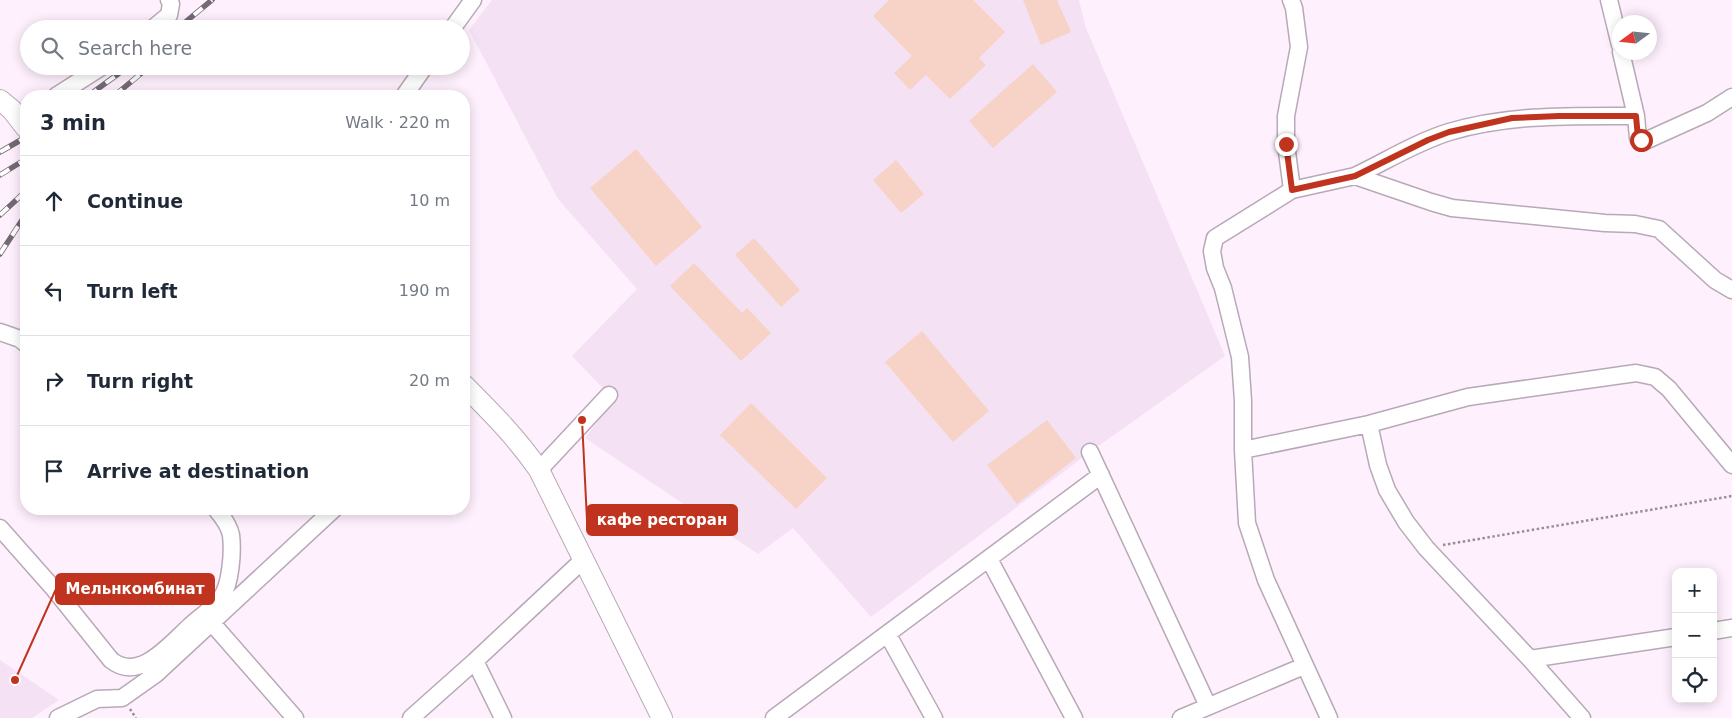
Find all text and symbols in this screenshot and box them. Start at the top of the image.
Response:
north arrow [1612,15,1657,60]
search box [20,20,470,75]
icon: search [38,34,66,62]
text: Search here [78,37,192,59]
text: 3 min [40,111,106,135]
text: Walk · 220 m [345,113,450,132]
route start [1630,129,1653,152]
route end [1275,133,1298,156]
icon: ahead [40,187,68,215]
text: Continue [87,190,183,212]
text: 10 m [409,191,450,210]
icon: left [40,277,68,305]
text: Turn left [87,280,178,302]
text: 190 m [399,281,450,300]
icon: right [40,367,68,395]
text: Turn right [87,370,193,392]
text: 20 m [409,371,450,390]
icon: arrive [40,457,68,485]
text: Arrive at destination [87,460,309,482]
callout: кафе ресторан [587,505,737,535]
text: кафе ресторан [597,511,727,529]
map controls [1672,568,1717,703]
button: + [1672,568,1717,613]
callout: Мельнкомбинат [56,574,214,604]
text: Мельнкомбинат [66,580,205,598]
button: − [1672,613,1717,658]
button: locate [1672,658,1717,703]

